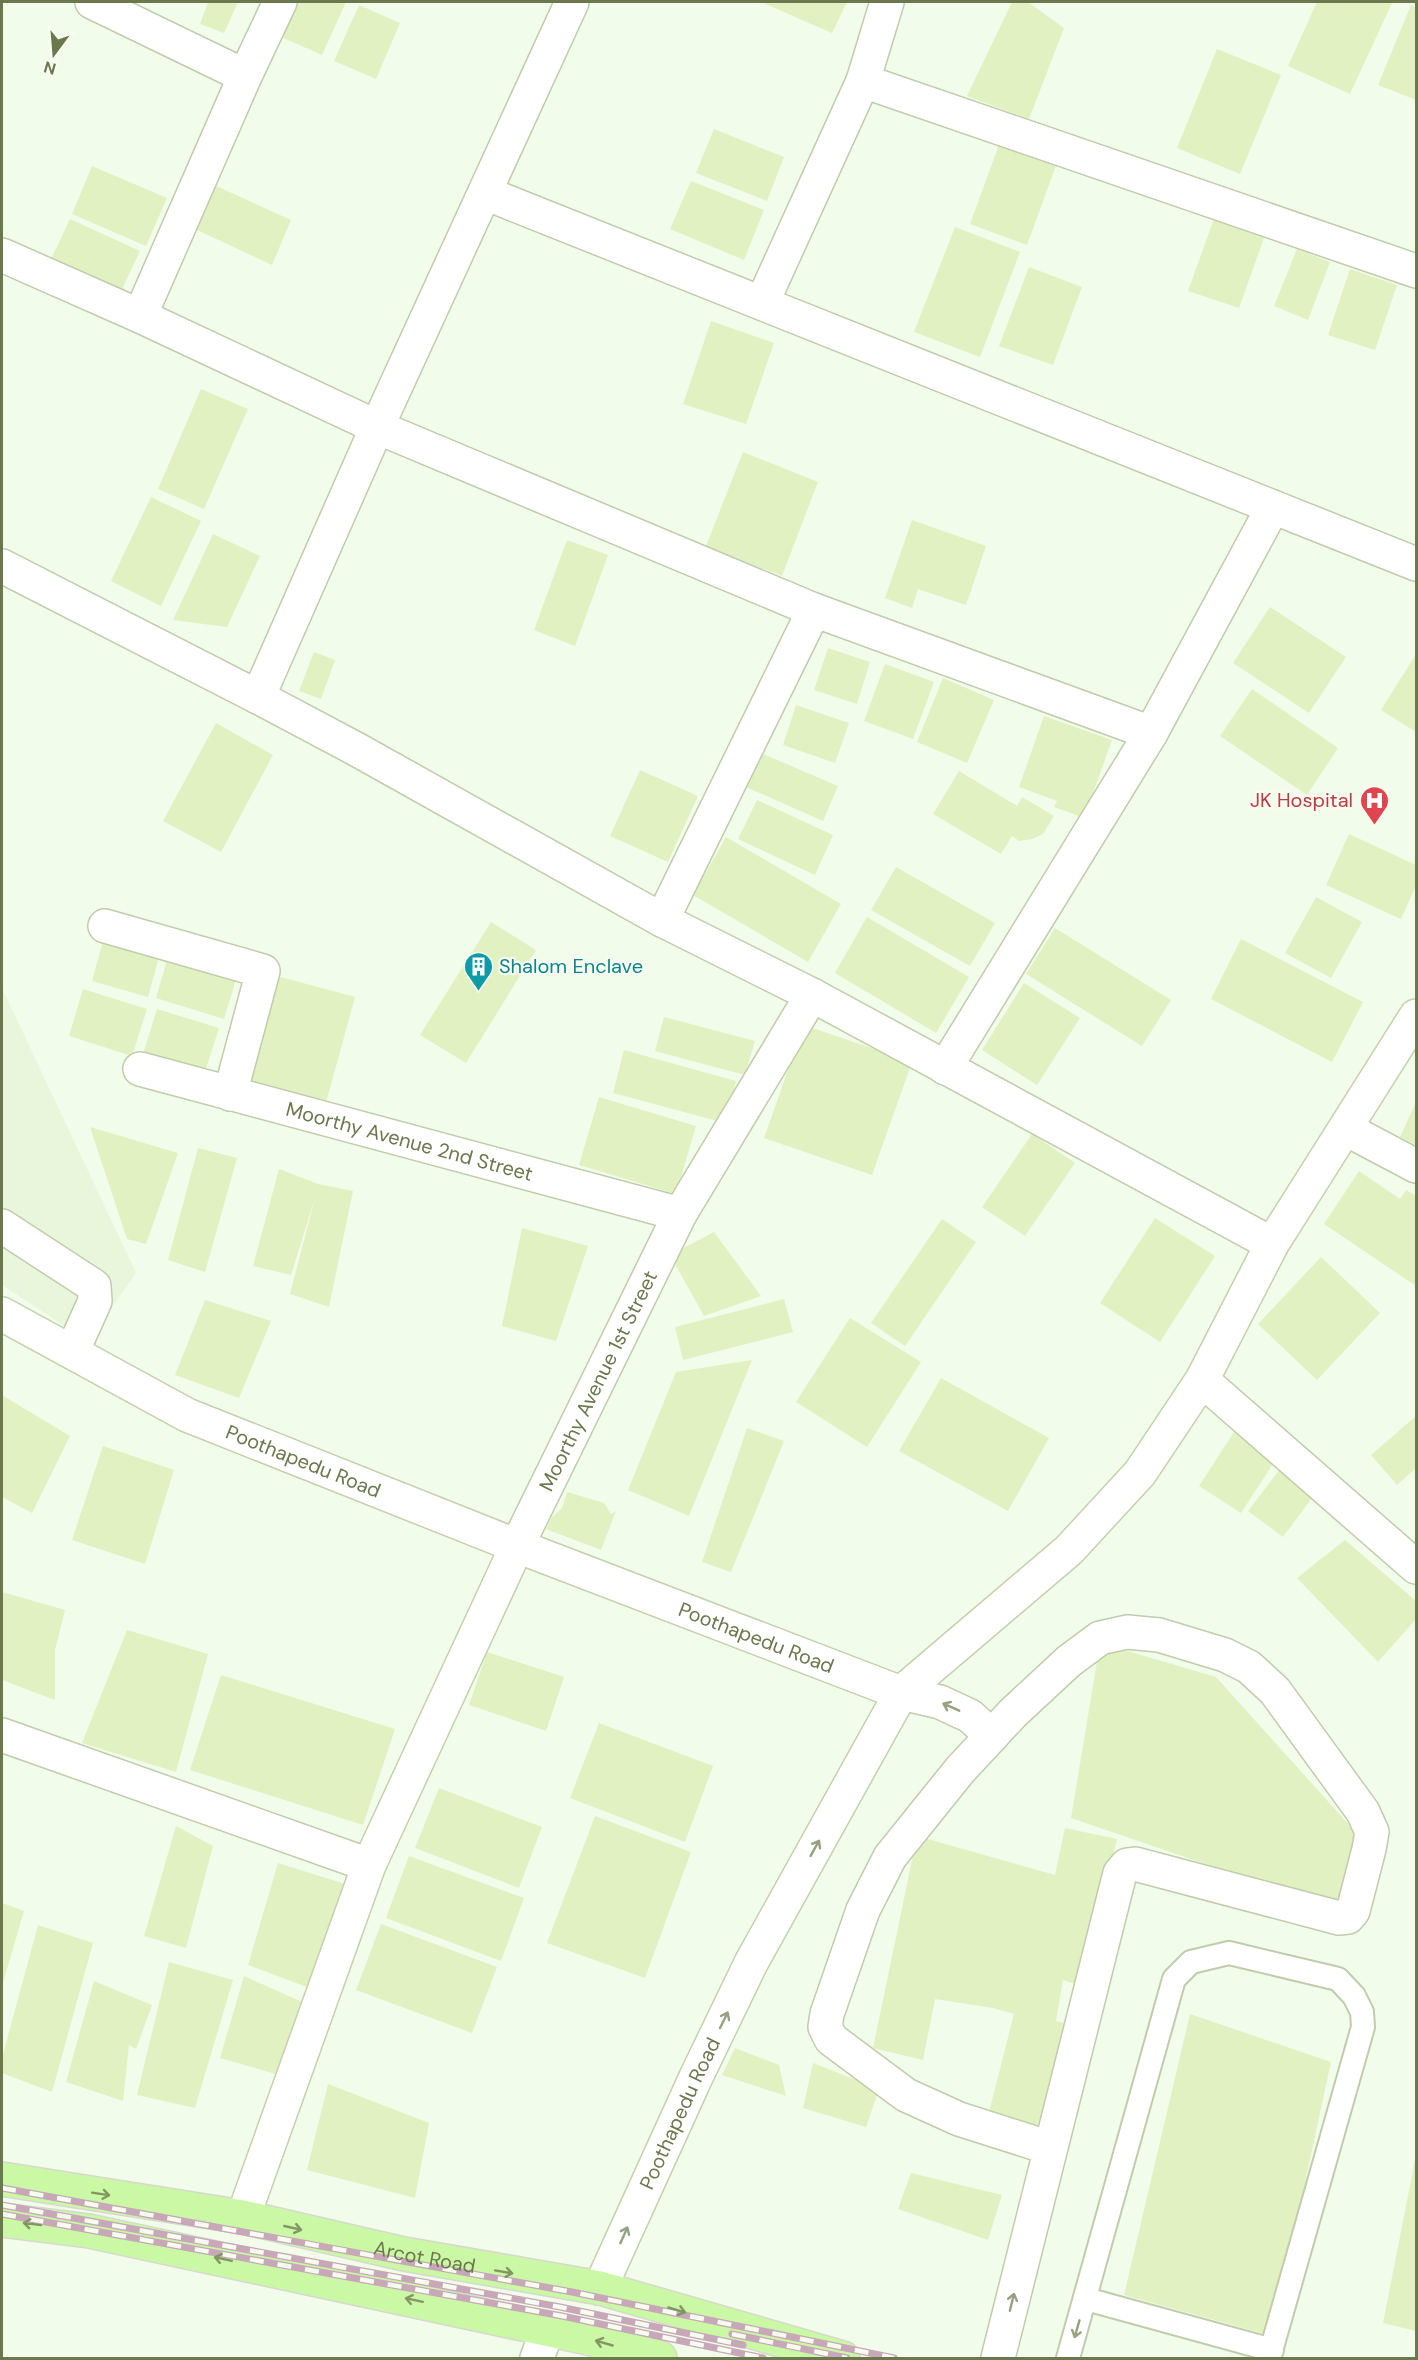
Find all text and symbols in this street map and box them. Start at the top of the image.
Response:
north arrow [24,24,84,84]
text: N [41,56,59,80]
hospital icon: JK Hospital [1358,784,1390,826]
place label: JK Hospital [1250,787,1353,813]
building icon: Shalom Enclave [462,950,494,992]
place label: Shalom Enclave [499,953,643,979]
street label: Moorthy Avenue 2nd Street [283,1096,536,1187]
street label: Moorthy Avenue 1st Street [533,1266,663,1495]
street label: Poothapedu Road [222,1419,385,1504]
street label: Poothapedu Road [675,1596,838,1679]
one-way arrow [942,1701,960,1712]
one-way arrow [809,1840,821,1857]
one-way arrow [718,2011,730,2029]
street label: Poothapedu Road [634,2033,726,2193]
one-way arrow [90,2189,110,2200]
one-way arrow [22,2218,42,2229]
one-way arrow [283,2223,302,2234]
one-way arrow [619,2227,631,2245]
street label: Arcot Road [371,2234,477,2279]
one-way arrow [214,2253,233,2265]
one-way arrow [494,2266,514,2277]
one-way arrow [1006,2293,1018,2312]
one-way arrow [405,2294,424,2305]
one-way arrow [667,2305,686,2317]
one-way arrow [1071,2319,1082,2338]
one-way arrow [595,2336,614,2348]

